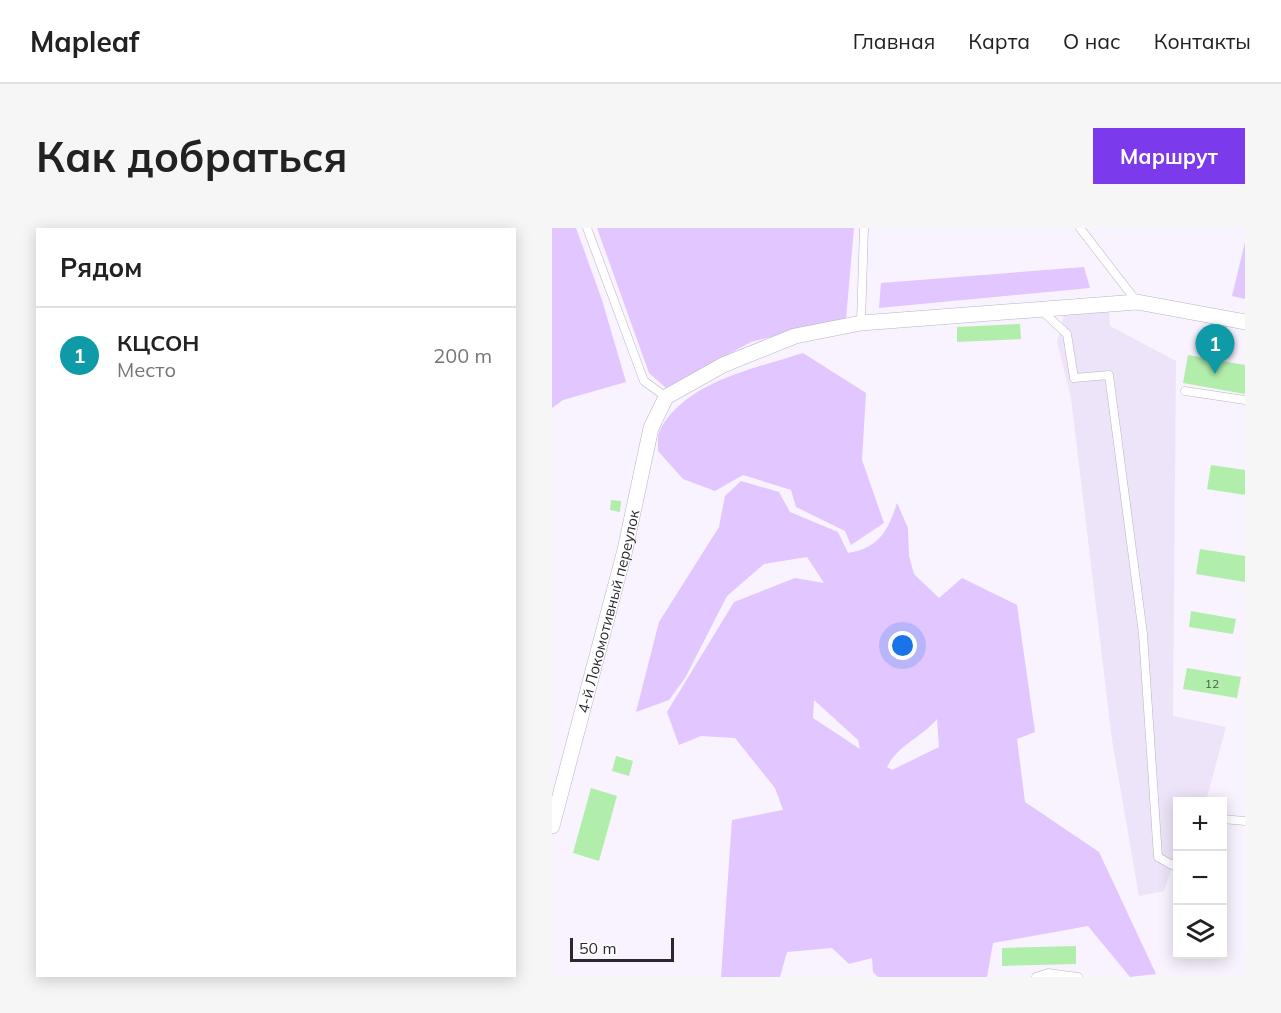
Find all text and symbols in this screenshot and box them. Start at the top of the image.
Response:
text: Mapleaf [30,24,139,59]
text: Главная [853,28,935,54]
text: Карта [968,28,1030,54]
text: О нас [1063,28,1121,54]
text: Контакты [1154,28,1251,54]
button: Маршрут [1093,128,1245,184]
text: Как добраться [36,130,348,183]
text: Рядом [60,251,143,284]
pin: 1 [1196,324,1234,374]
text: КЦСОН [117,329,199,357]
text: 1 [74,343,86,368]
text: 200 m [433,343,492,368]
text: Место [117,357,176,382]
street label: 4-й Локомотивный переулок [573,507,643,715]
your location [888,631,917,660]
house number: 12 [1205,676,1219,691]
map controls [1173,797,1227,959]
button: + [1173,797,1227,851]
button: − [1173,851,1227,905]
button: layers [1173,905,1227,959]
scale bar [570,935,674,962]
text: 50 m [579,938,616,958]

